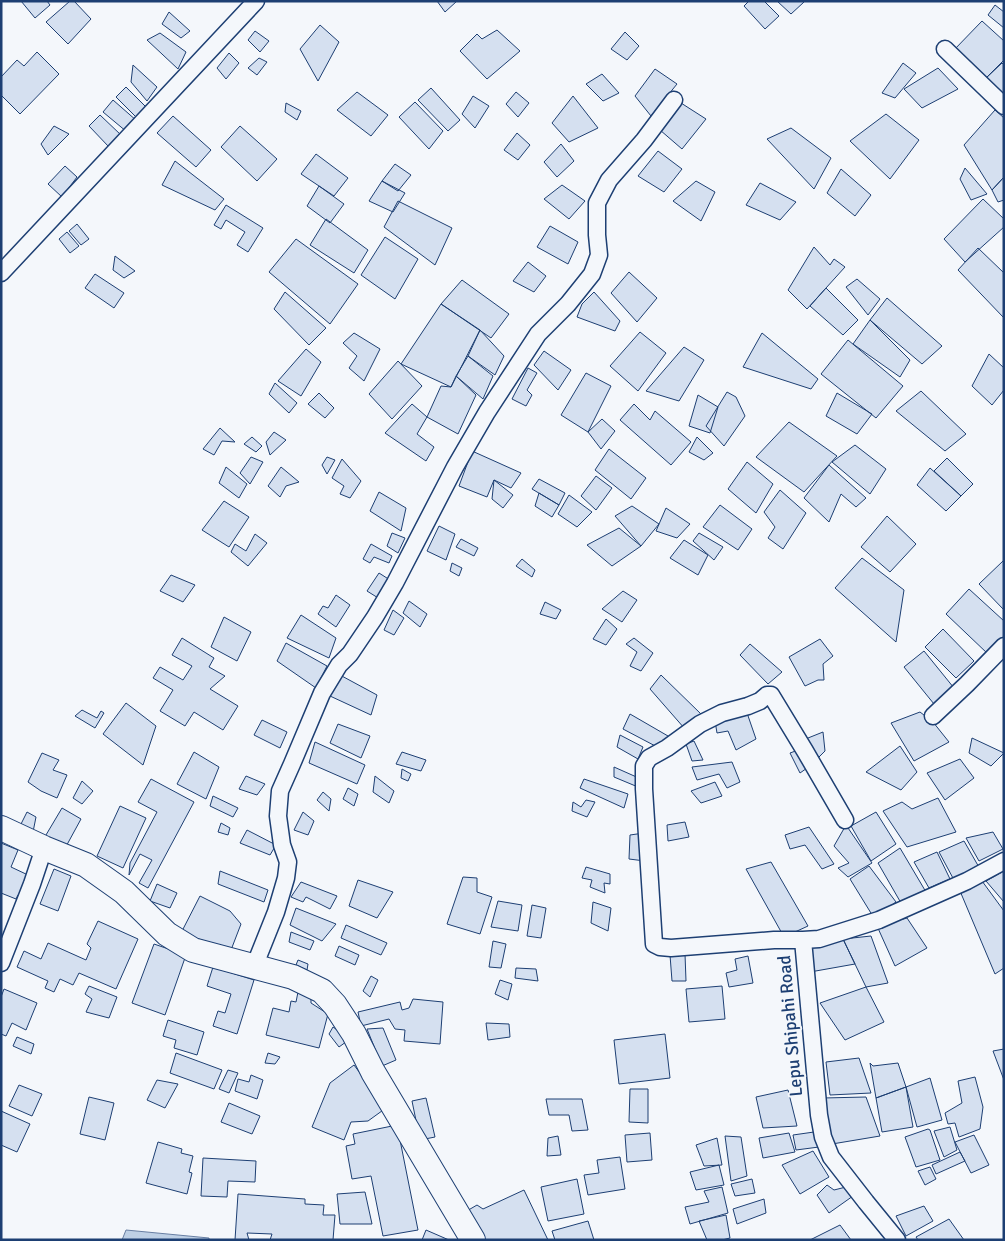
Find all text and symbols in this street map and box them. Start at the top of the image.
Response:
street label: Lepu Shipahi Road [773,954,807,1098]

